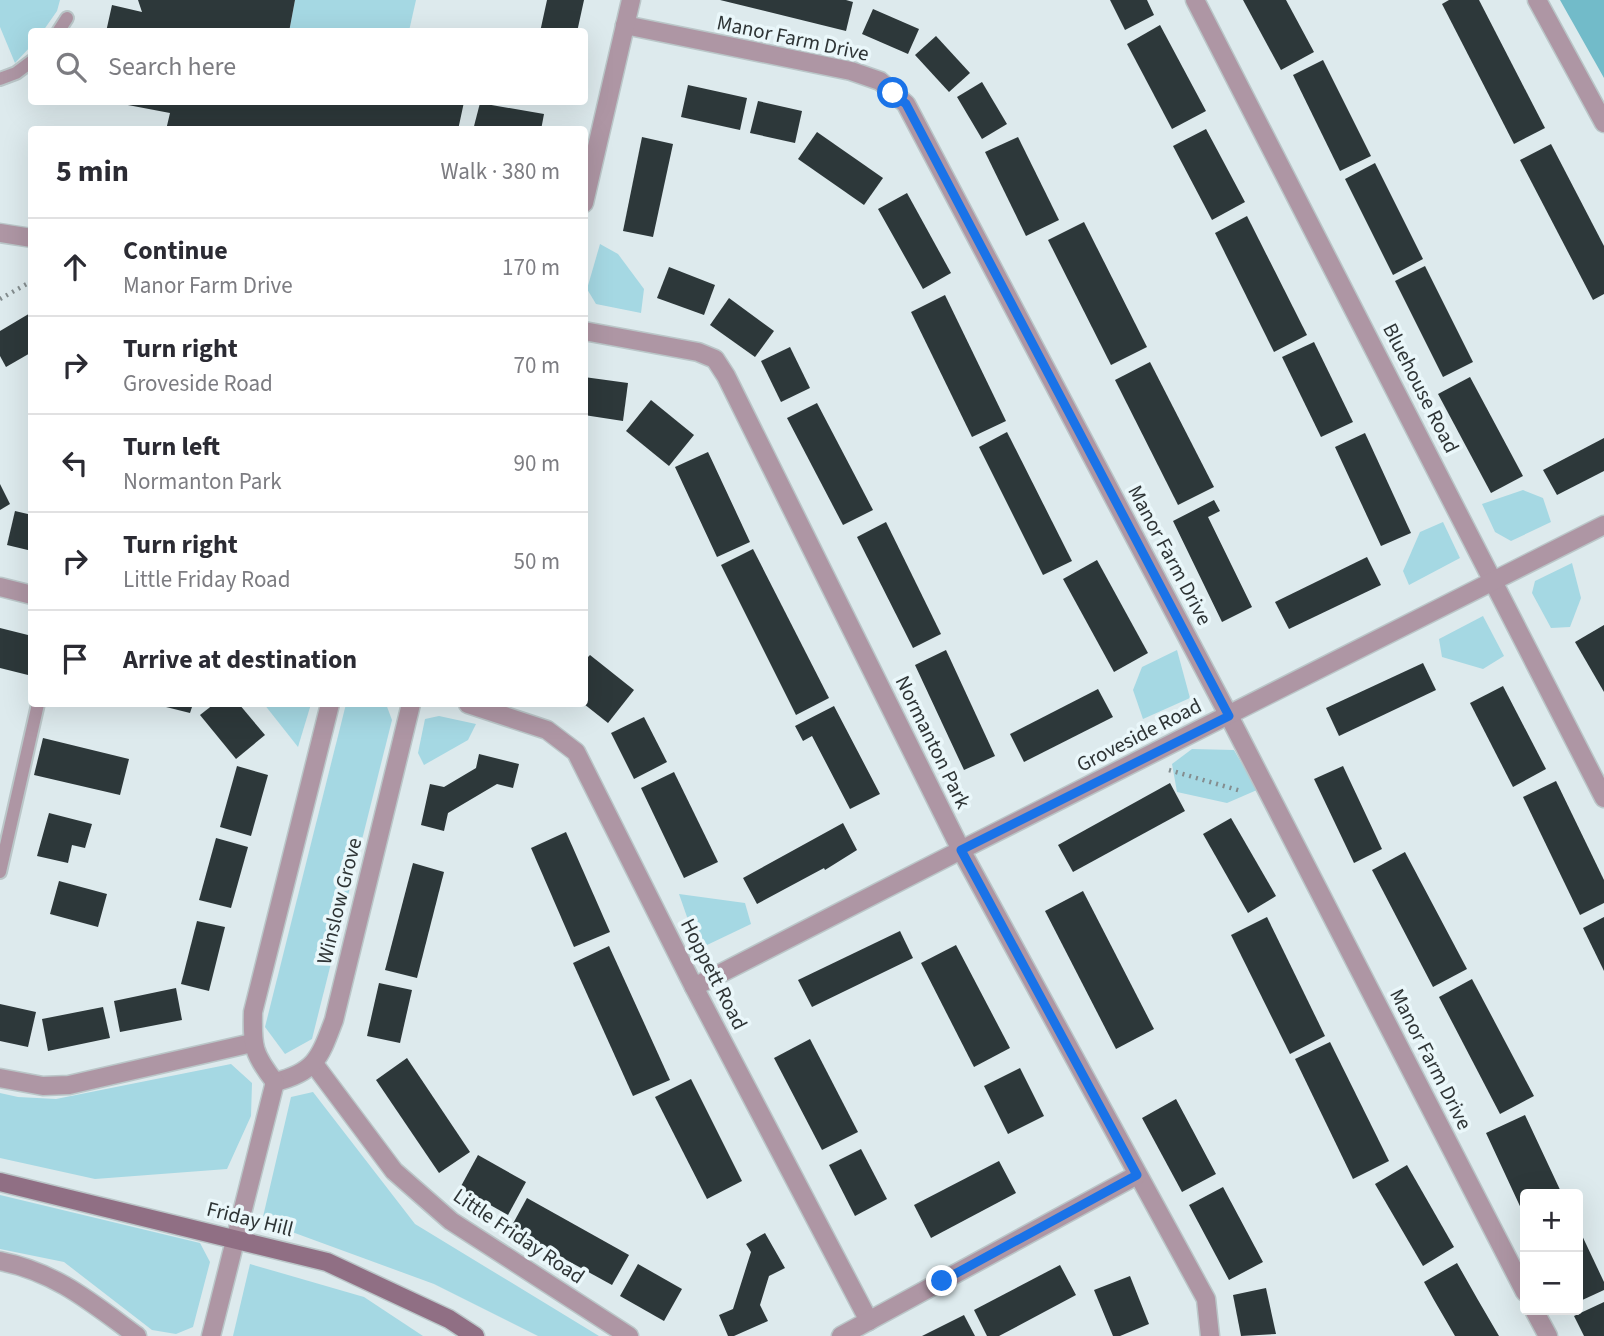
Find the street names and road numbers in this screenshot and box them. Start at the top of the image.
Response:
street label: Manor Farm Drive [714,7,872,69]
street label: Bluehouse Road [1375,318,1467,458]
street label: Manor Farm Drive [1120,480,1220,630]
street label: Normanton Park [888,670,979,814]
street label: Groveside Road [1071,691,1207,779]
street label: Winslow Grove [309,835,369,967]
street label: Hoppett Road [673,913,755,1035]
street label: Manor Farm Drive [1382,983,1480,1135]
street label: Little Friday Road [447,1181,591,1291]
street label: Friday Hill [204,1194,296,1244]

